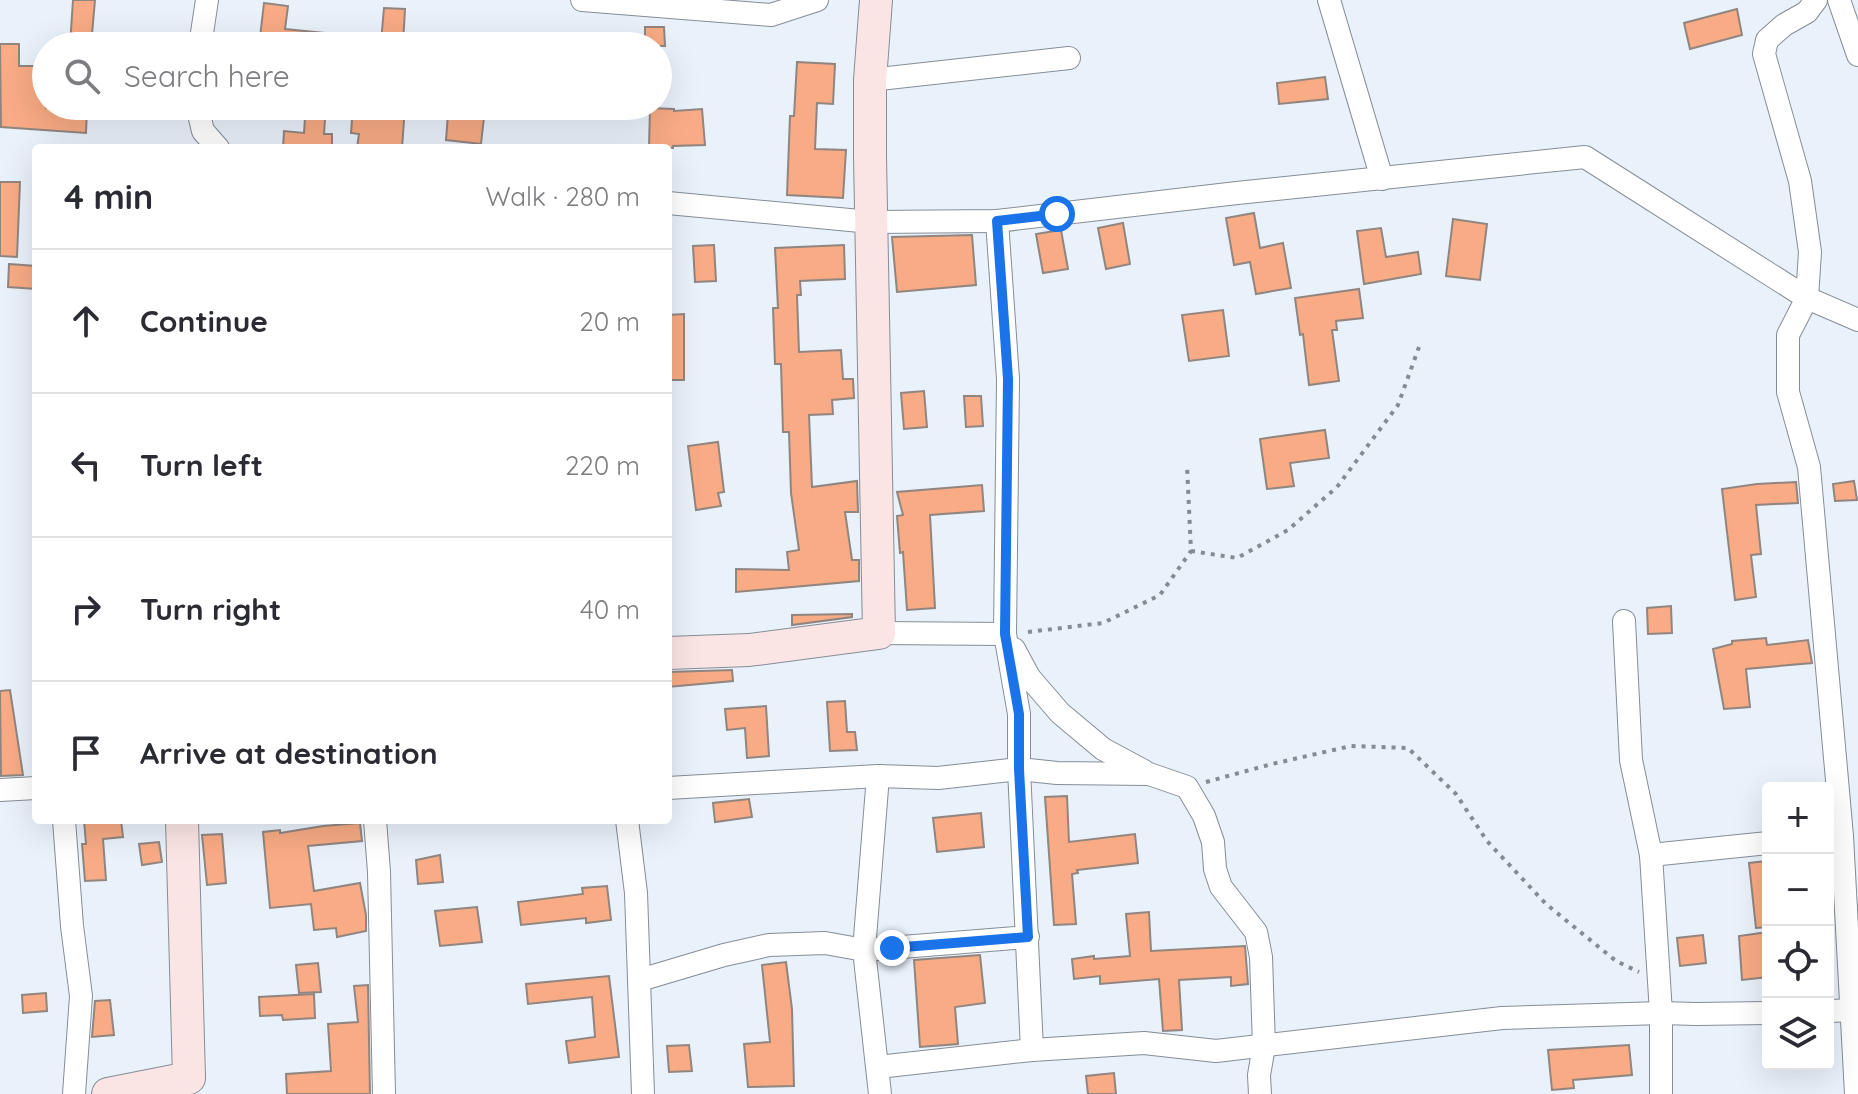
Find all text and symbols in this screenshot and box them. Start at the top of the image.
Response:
search box [32,32,672,120]
icon: search [60,54,104,98]
text: Search here [124,57,290,95]
text: 4 min [64,175,153,218]
text: Walk · 280 m [485,180,640,213]
route start [1039,196,1075,232]
icon: ahead [64,299,108,343]
text: Continue [140,302,268,340]
text: 20 m [579,305,640,338]
icon: left [64,443,108,487]
text: Turn left [140,446,263,484]
text: 220 m [565,449,640,482]
icon: right [64,587,108,631]
text: Turn right [140,590,281,628]
text: 40 m [580,593,640,626]
icon: arrive [64,731,108,775]
text: Arrive at destination [140,734,438,772]
map controls [1762,782,1834,1070]
button: + [1762,782,1834,854]
button: − [1762,854,1834,926]
button: locate [1762,926,1834,998]
route end [874,930,910,966]
button: layers [1762,998,1834,1070]

